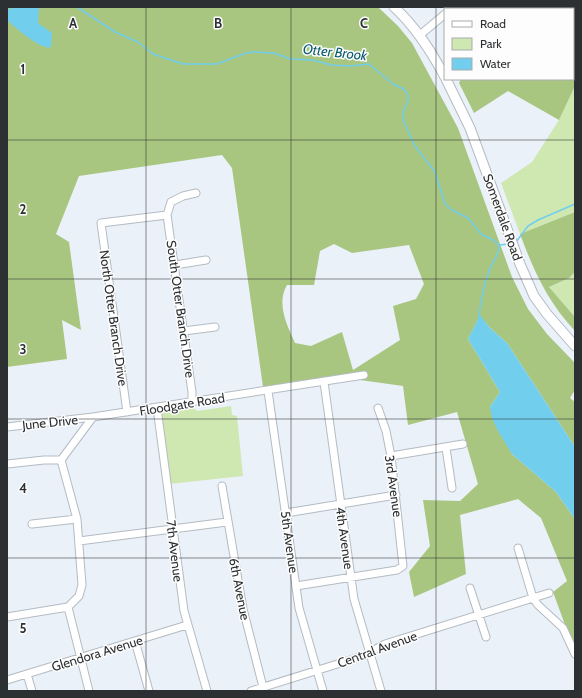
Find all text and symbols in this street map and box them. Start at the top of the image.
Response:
legend [444,8,574,80]
text: A [69,15,78,31]
text: B [214,15,222,31]
text: C [360,15,368,31]
text: Road [480,16,506,31]
text: Park [480,36,502,51]
water label: Otter Brook [302,40,369,64]
text: Water [480,56,511,71]
text: 1 [21,61,25,77]
street label: Somerdale Road [480,172,526,262]
text: 2 [20,201,27,217]
street label: South Otter Branch Drive [163,239,199,379]
street label: North Otter Branch Drive [97,249,132,387]
text: 3 [19,341,27,357]
street label: Floodgate Road [138,389,226,419]
street label: June Drive [20,411,79,433]
street label: 3rd Avenue [382,454,406,518]
text: 4 [19,480,27,496]
street label: 4th Avenue [333,506,357,571]
street label: 5th Avenue [278,510,302,574]
street label: 7th Avenue [163,519,187,583]
street label: 6th Avenue [226,557,254,622]
text: 5 [20,620,27,636]
street label: Central Avenue [335,627,419,671]
street label: Glendora Avenue [50,631,145,674]

